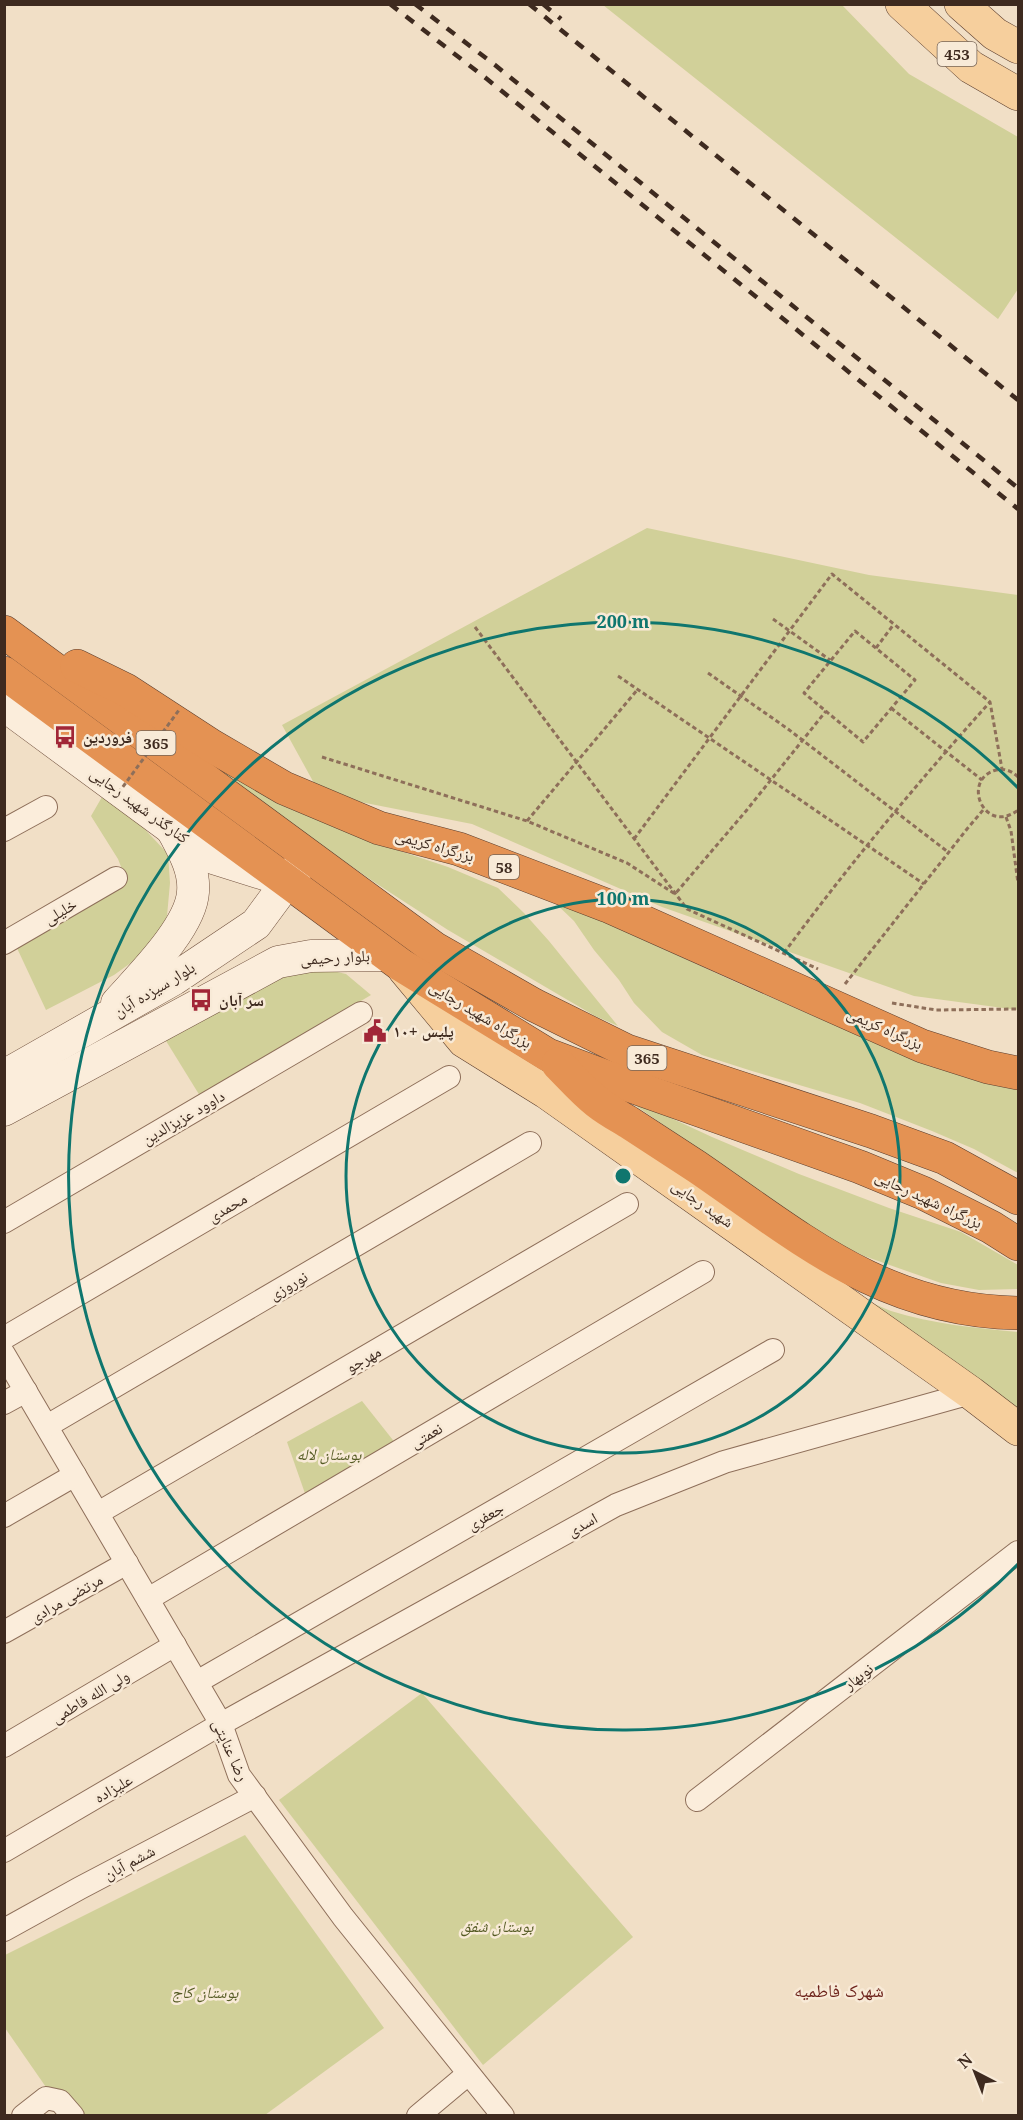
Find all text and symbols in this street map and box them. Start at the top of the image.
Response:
road number: 453 [938,42,976,66]
text: 200 m [597,609,650,633]
bus stop icon: فروردین [52,724,78,750]
place label: فروردین [83,726,132,748]
road number: 365 [136,731,176,755]
street label: کنارگذر شهید رجایی [86,762,194,849]
street label: بزرگراه کریمی [393,823,477,867]
road number: 58 [489,855,519,879]
text: 100 m [597,886,650,910]
street label: خلیلی [39,893,81,929]
street label: بلوار رحیمی [300,944,370,970]
street label: بلوار سیزده آبان [109,956,199,1022]
street label: بزرگراه شهید رجایی [426,975,536,1053]
bus stop icon: سر آبان [188,987,214,1013]
place label: سر آبان [219,989,264,1011]
street label: بزرگراه کریمی [844,1002,926,1054]
public building icon: پلیس +۱۰ [362,1018,388,1044]
place label: پلیس +۱۰ [393,1020,454,1042]
road number: 365 [628,1046,666,1070]
street label: داوود عزیزالدین [138,1084,228,1150]
street label: بزرگراه شهید رجایی [872,1165,986,1233]
centre of rings [613,1166,633,1186]
street label: شهید رجایی [668,1174,738,1232]
street label: محمدی [203,1187,251,1227]
street label: نوروزی [264,1265,312,1305]
street label: مهرجو [341,1340,385,1378]
street label: نعمتی [406,1417,446,1453]
park label: بوستان لاله [297,1443,362,1465]
street label: جعفری [462,1497,508,1535]
street label: اسدی [563,1507,601,1541]
street label: مرتضی مرادی [25,1568,107,1628]
street label: نوبهار [838,1657,878,1695]
street label: ولی الله فاطمی [47,1664,133,1728]
street label: رضا عنایتی [208,1715,254,1785]
street label: علیزاده [90,1768,136,1808]
street label: ششم آبان [99,1839,159,1885]
park label: بوستان شفق [461,1915,534,1937]
district label: شهرک فاطمیه [794,1978,884,2002]
park label: بوستان کاج [172,1981,239,2003]
north arrow [945,2042,1005,2102]
text: N [953,2048,977,2073]

